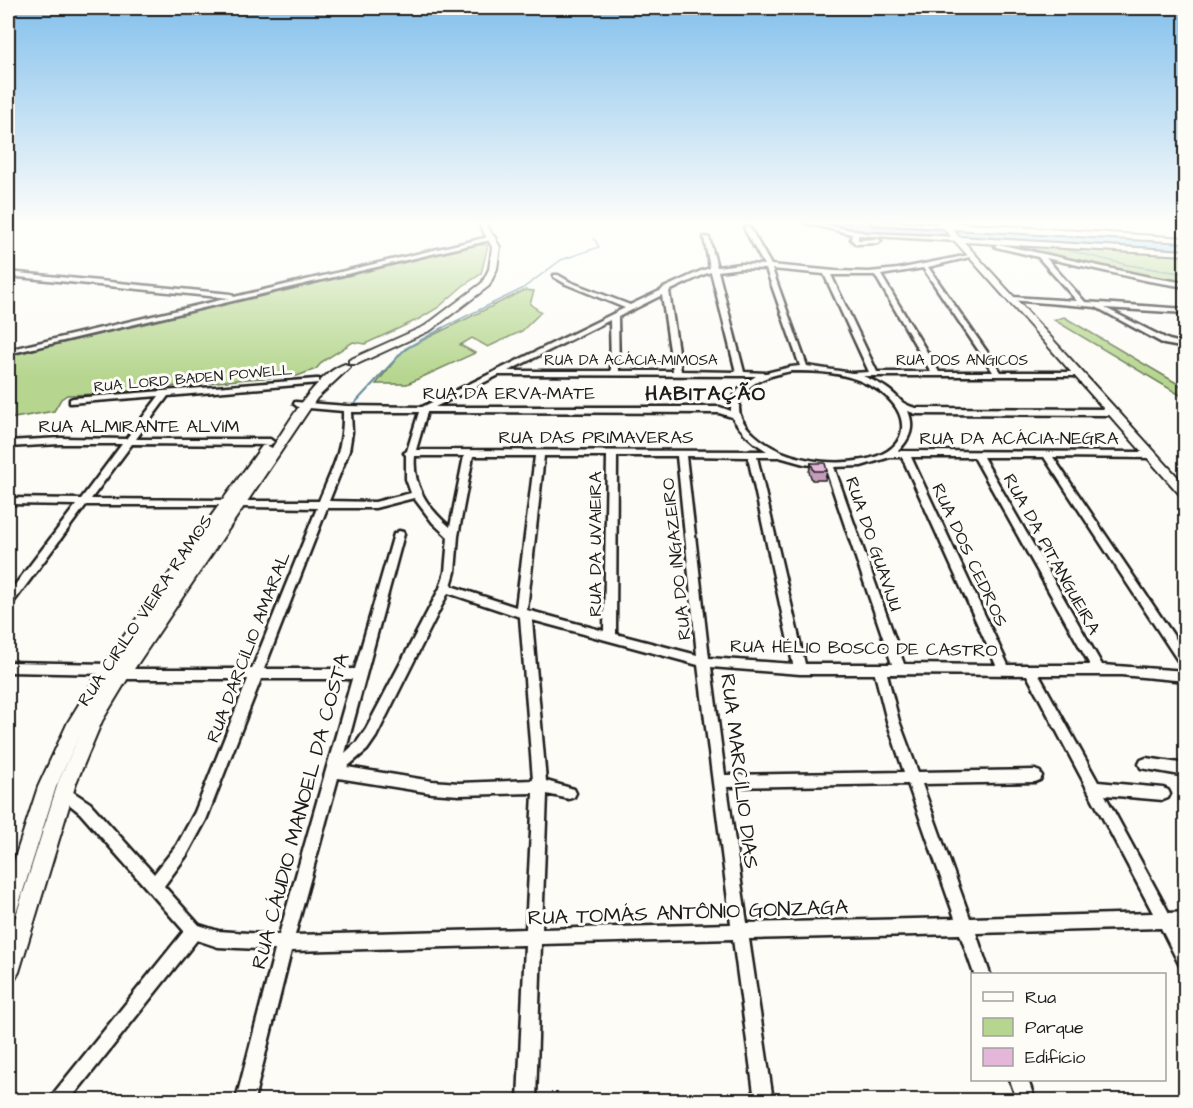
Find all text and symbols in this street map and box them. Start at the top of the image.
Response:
street label: RUA DA ACÁCIA-MIMOSA [544,350,718,371]
street label: RUA DOS ANGICOS [896,350,1028,371]
street label: RUA LORD BADEN POWELL [93,359,294,398]
district label: HABITAÇÃO [645,380,767,408]
street label: RUA DA ERVA-MATE [423,381,595,406]
street label: RUA ALMIRANTE ALVIM [39,414,240,439]
street label: RUA DAS PRIMAVERAS [499,425,693,450]
street label: RUA DA ACÁCIA-NEGRA [919,426,1119,451]
street label: RUA DA PITANGUEIRA [997,469,1107,640]
street label: RUA DA UVAIEIRA [583,471,608,617]
street label: RUA DO GUAVIJU [839,474,908,615]
street label: RUA DO INGAZEIRO [656,477,697,641]
street label: RUA DOS CEDROS [925,479,1014,631]
street label: RUA CIRILO VIEIRA RAMOS [72,509,219,711]
street label: RUA DARCÍLIO AMARAL [201,548,297,746]
street label: RUA HÉLIO BOSCO DE CASTRO [730,634,998,663]
street label: RUA CÁUDIO MANOEL DA COSTA [244,649,357,972]
street label: RUA MARCÍLIO DIAS [713,672,766,870]
street label: RUA TOMÁS ANTÔNIO GONZAGA [527,892,849,933]
legend [971,973,1166,1081]
text: Rua [1025,985,1056,1010]
text: Parque [1025,1015,1084,1040]
text: Edifício [1025,1045,1085,1070]

